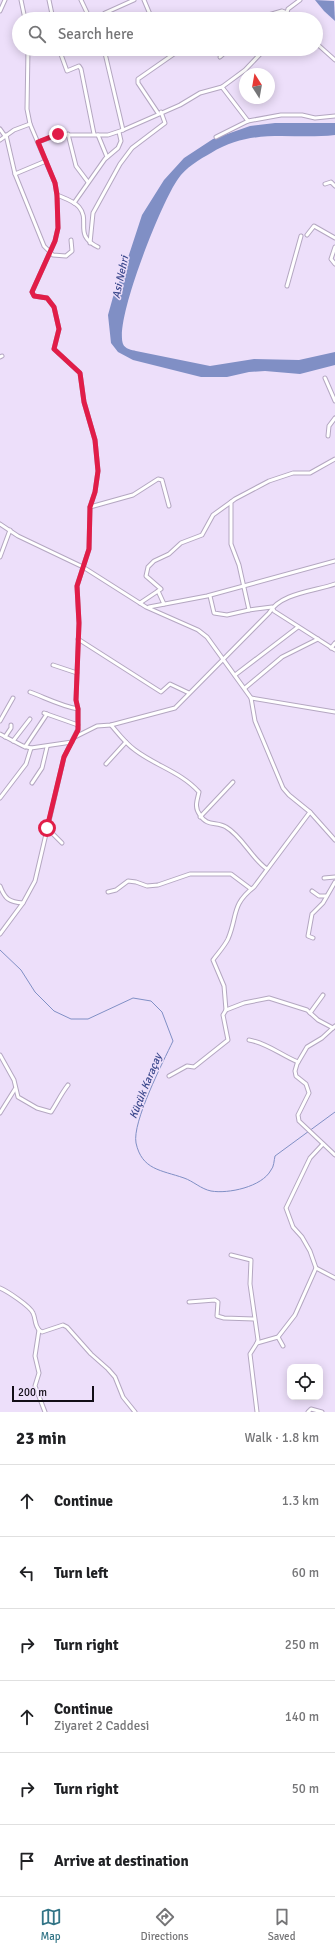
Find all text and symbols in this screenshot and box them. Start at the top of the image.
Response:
search box [12,12,323,56]
icon: search [26,23,48,45]
text: Search here [58,25,134,43]
north arrow [239,68,275,104]
route end [49,125,67,143]
water label: Asi Nehri [110,254,132,300]
route start [38,819,56,837]
water label: Küçük Karaçay [127,1050,165,1121]
map controls [287,1364,323,1400]
button: locate [287,1364,323,1400]
scale bar [12,1384,94,1403]
text: 200 m [18,1386,47,1399]
text: 23 min [16,1428,66,1449]
text: Walk · 1.8 km [245,1430,319,1446]
icon: ahead [16,1490,38,1512]
text: Continue [54,1492,113,1510]
text: 1.3 km [282,1493,319,1509]
icon: left [16,1562,38,1584]
text: Turn left [54,1564,108,1582]
text: 60 m [292,1565,319,1581]
icon: right [16,1634,38,1656]
text: Turn right [54,1636,119,1654]
text: 250 m [285,1637,319,1653]
text: Continue [54,1700,113,1718]
icon: ahead [16,1706,38,1728]
text: 140 m [285,1709,319,1725]
text: Ziyaret 2 Caddesi [54,1718,149,1734]
icon: right [16,1778,38,1800]
text: Turn right [54,1780,119,1798]
text: 50 m [292,1781,319,1797]
icon: arrive [16,1850,38,1872]
text: Arrive at destination [54,1852,189,1870]
tab: Map [40,1906,62,1943]
tab: Directions [141,1906,189,1943]
tab: Saved [268,1906,295,1943]

